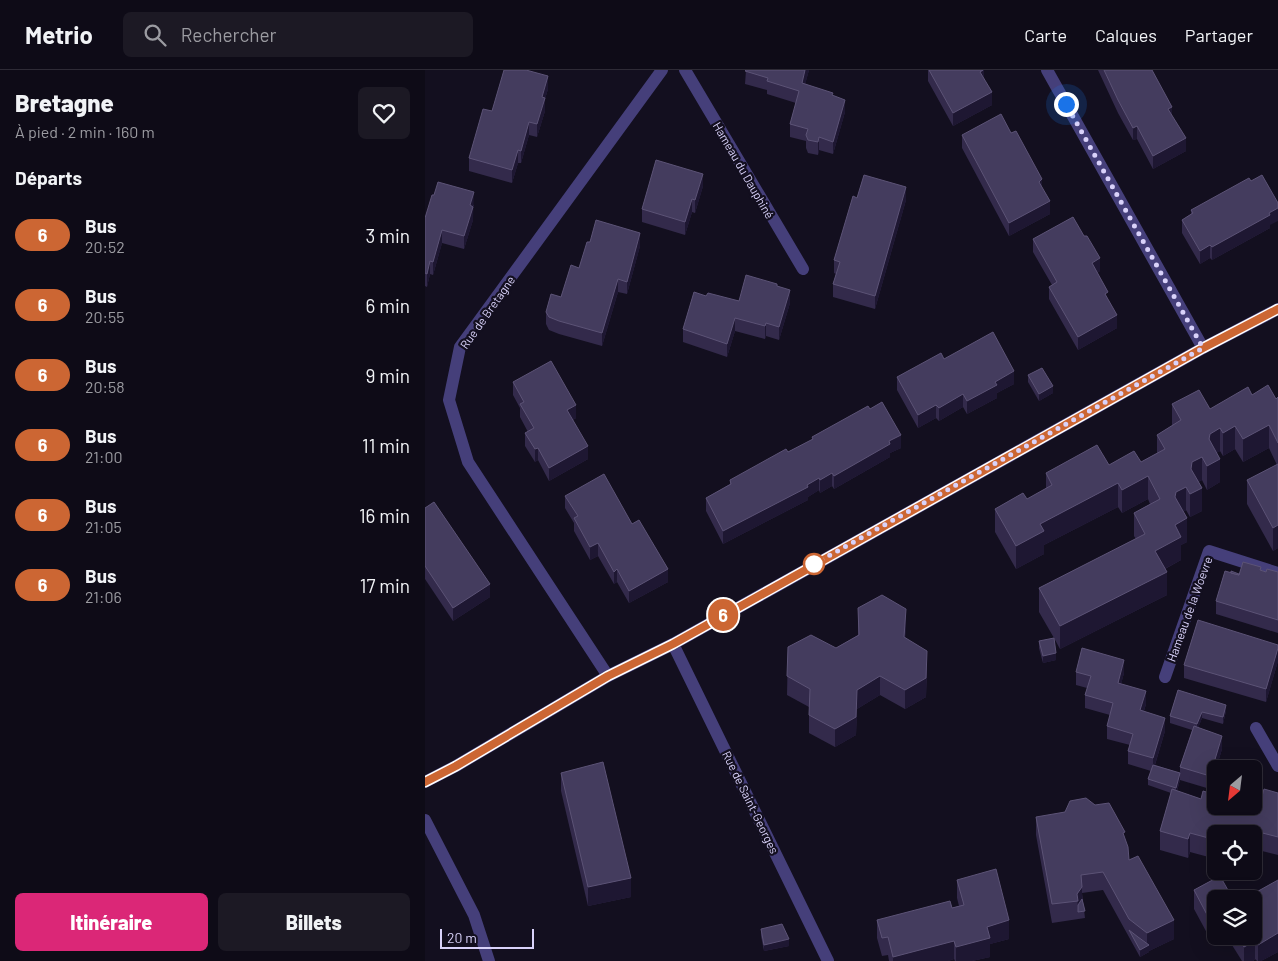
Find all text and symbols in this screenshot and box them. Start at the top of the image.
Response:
search box [123,12,473,57]
text: Metrio [25,20,93,49]
icon: search [141,21,169,49]
text: Rechercher [181,23,276,46]
text: Carte [1024,24,1067,46]
text: Calques [1095,24,1157,46]
text: Partager [1185,24,1253,46]
button: heart [358,87,410,139]
text: Bretagne [15,88,114,117]
your location [1054,92,1079,117]
street label: Hameau du Dauphiné [711,119,777,221]
text: À pied · 2 min · 160 m [15,122,155,141]
text: Départs [15,166,82,189]
text: Bus [85,214,117,237]
text: 6 [38,224,47,246]
text: 3 min [366,224,410,247]
text: 20:52 [85,237,125,256]
street label: Rue de Bretagne [457,273,517,351]
text: Bus [85,284,117,307]
text: 6 [38,294,47,316]
text: 6 min [366,294,410,317]
text: 20:55 [85,307,125,326]
text: Bus [85,354,117,377]
text: 6 [38,364,47,386]
text: 9 min [366,364,410,387]
text: 20:58 [85,377,125,396]
text: Bus [85,424,117,447]
text: 6 [38,434,47,456]
text: 11 min [362,434,410,457]
text: 21:00 [85,447,122,466]
text: Bus [85,494,117,517]
text: 6 [38,504,47,526]
text: 16 min [359,504,410,527]
text: 21:05 [85,517,122,536]
unlabelled marker [803,553,825,575]
street label: Hameau de la Woevre [1163,554,1215,664]
text: Bus [85,564,117,587]
text: 6 [38,574,47,596]
text: 17 min [360,574,410,597]
text: 21:06 [85,587,122,606]
line badge: 6 [707,599,739,631]
text: 6 [718,604,728,626]
street label: Rue de Saint-Georges [720,748,782,856]
north arrow [1207,760,1263,815]
map controls [1207,760,1262,945]
button: locate [1207,825,1262,880]
button: layers [1207,890,1262,945]
button: Itinéraire [15,893,208,951]
button: Billets [218,893,410,951]
scale bar [440,926,534,949]
text: 20 m [447,929,477,946]

